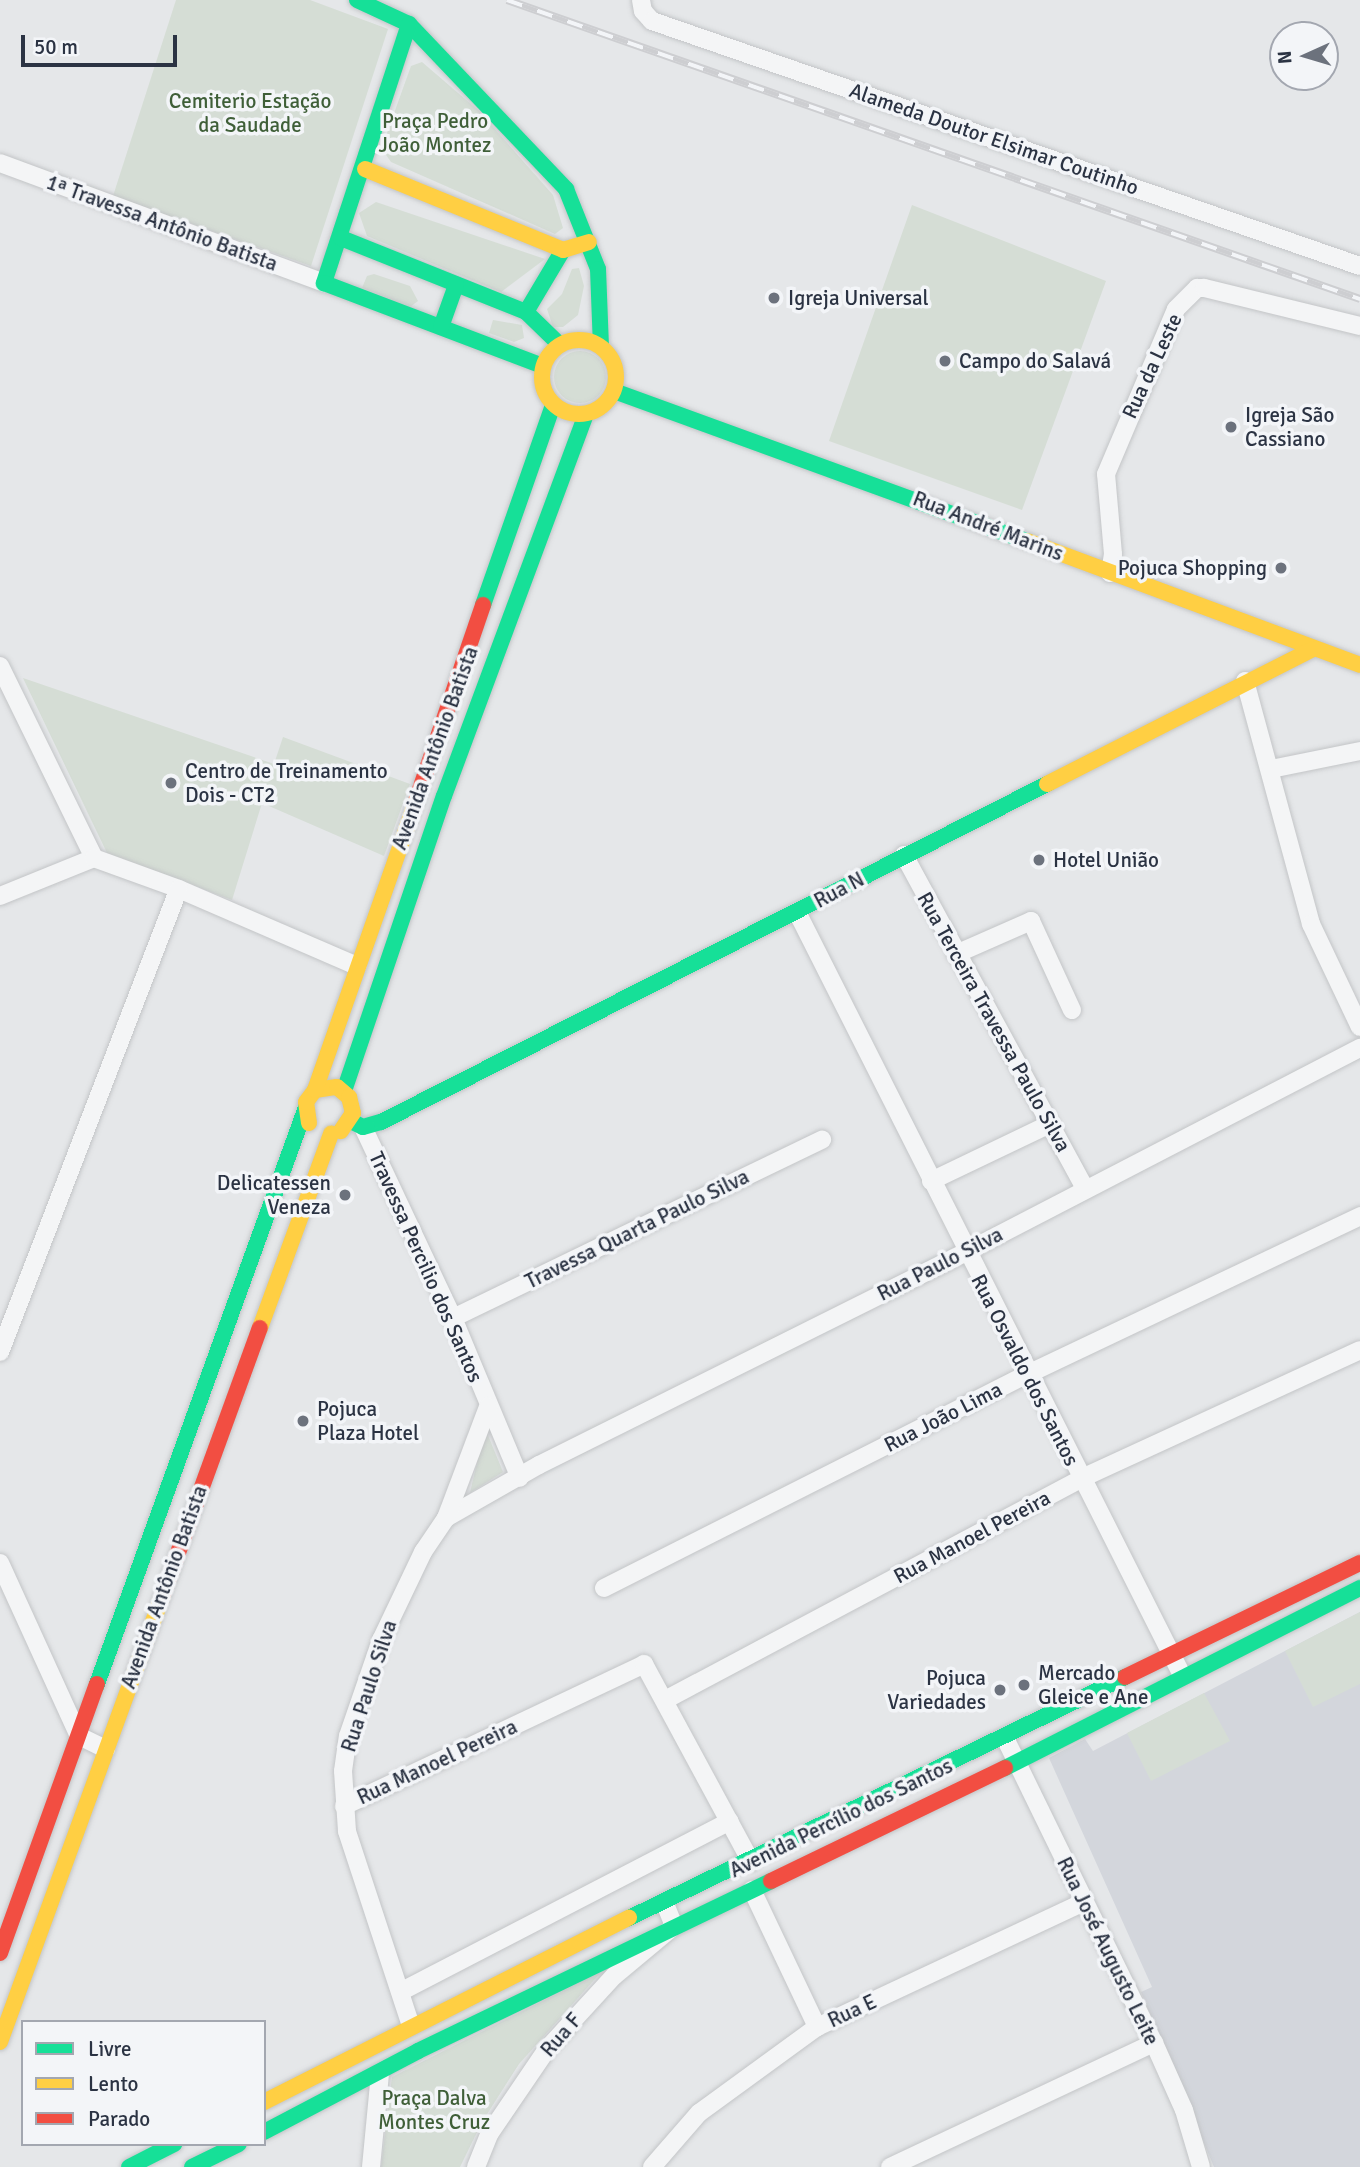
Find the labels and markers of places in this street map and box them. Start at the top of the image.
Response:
place label: Igreja Universal [788,285,929,311]
marker: Igreja Universal [766,290,782,306]
place label: Campo do Salavá [959,348,1111,374]
marker: Campo do Salavá [937,353,953,369]
place label: Igreja São Cassiano [1245,402,1334,452]
marker: Igreja São Cassiano [1223,419,1239,435]
place label: Pojuca Shopping [1118,555,1267,581]
marker: Pojuca Shopping [1273,560,1289,576]
place label: Centro de Treinamento Dois - CT2 [185,758,388,808]
marker: Centro de Treinamento Dois - CT2 [163,775,179,791]
place label: Hotel União [1053,847,1159,873]
marker: Hotel União [1031,852,1047,868]
place label: Delicatessen Veneza [217,1170,331,1220]
marker: Delicatessen Veneza [337,1187,353,1203]
place label: Pojuca Plaza Hotel [317,1396,419,1446]
marker: Pojuca Plaza Hotel [295,1413,311,1429]
place label: Mercado Gleice e Ane [1038,1660,1149,1710]
place label: Pojuca Variedades [887,1665,986,1715]
marker: Mercado Gleice e Ane [1016,1677,1032,1693]
marker: Pojuca Variedades [992,1682,1008,1698]

